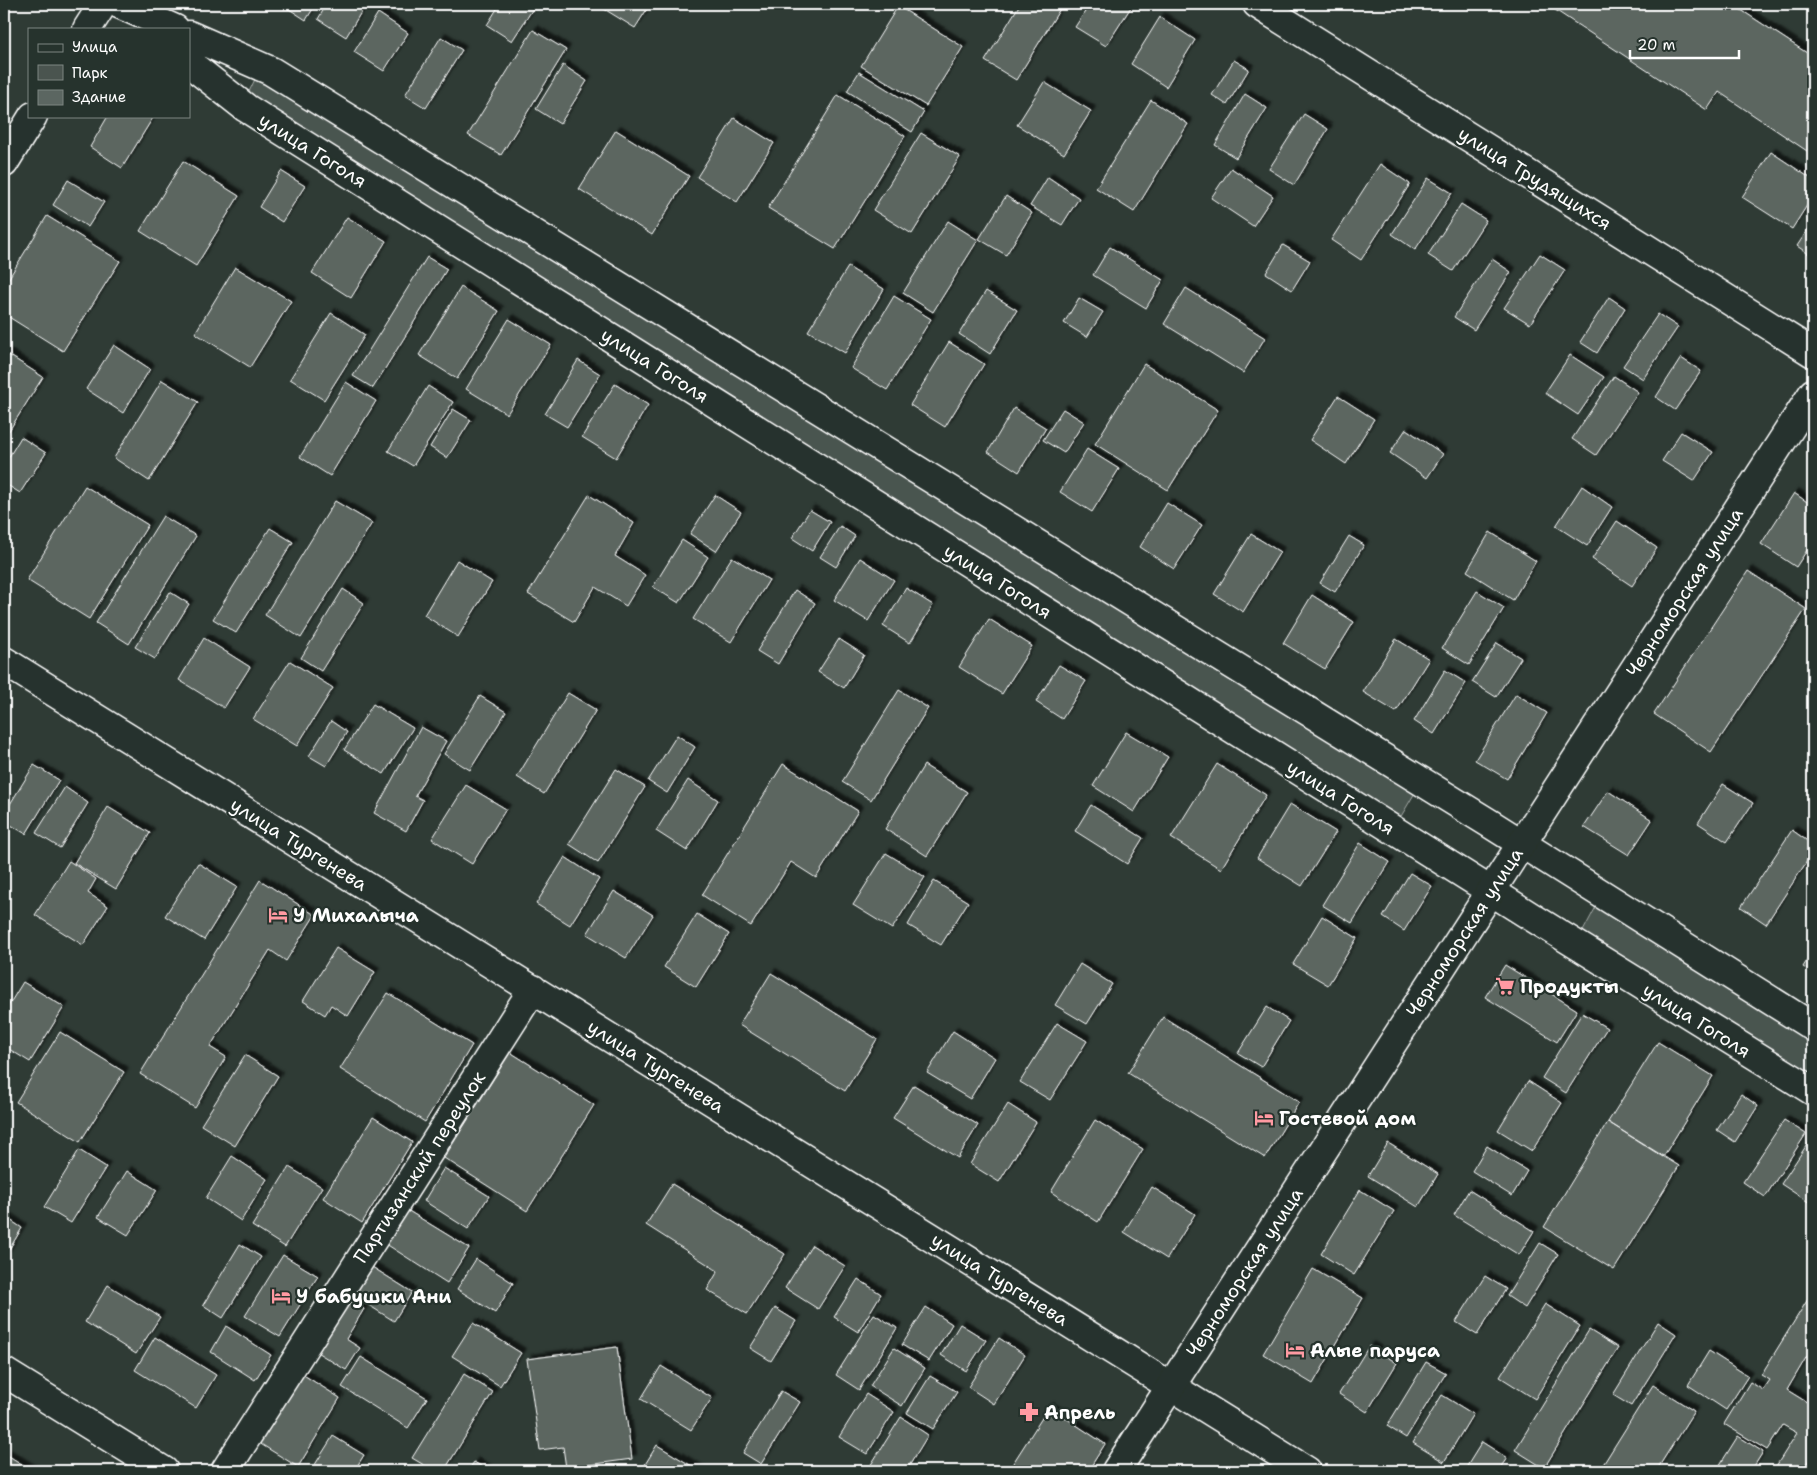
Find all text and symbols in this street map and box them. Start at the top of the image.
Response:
legend [28,28,190,118]
scale bar [1630,28,1738,60]
text: 20 m [1637,35,1676,55]
text: Улица [72,37,118,57]
text: Парк [72,63,108,83]
text: Здание [72,87,126,107]
street label: улица Гоголя [254,107,371,194]
street label: улица Трудящихся [1453,121,1616,236]
street label: улица Гоголя [596,322,713,409]
street label: Черноморская улица [1620,503,1749,682]
street label: улица Гоголя [939,538,1056,625]
street label: улица Гоголя [1282,754,1399,841]
street label: улица Тургенева [225,792,372,897]
street label: Черноморская улица [1400,843,1529,1022]
place label: У Михалыча [293,903,419,928]
hotel icon: У Михалыча [267,904,289,926]
place label: Продукты [1520,974,1619,999]
supermarket icon: Продукты [1494,975,1516,997]
street label: улица Гоголя [1638,977,1755,1064]
street label: улица Тургенева [582,1014,729,1119]
street label: Партизанский переулок [348,1066,491,1268]
place label: Гостевой дом [1279,1106,1416,1131]
hotel icon: Гостевой дом [1253,1107,1275,1129]
street label: Черноморская улица [1180,1183,1309,1362]
street label: улица Тургенева [926,1227,1073,1332]
place label: У бабушки Ани [296,1284,452,1309]
hotel icon: У бабушки Ани [270,1285,292,1307]
place label: Алые паруса [1310,1338,1440,1363]
hotel icon: Алые паруса [1284,1339,1306,1361]
place label: Апрель [1044,1400,1115,1425]
pharmacy icon: Апрель [1018,1401,1040,1423]

